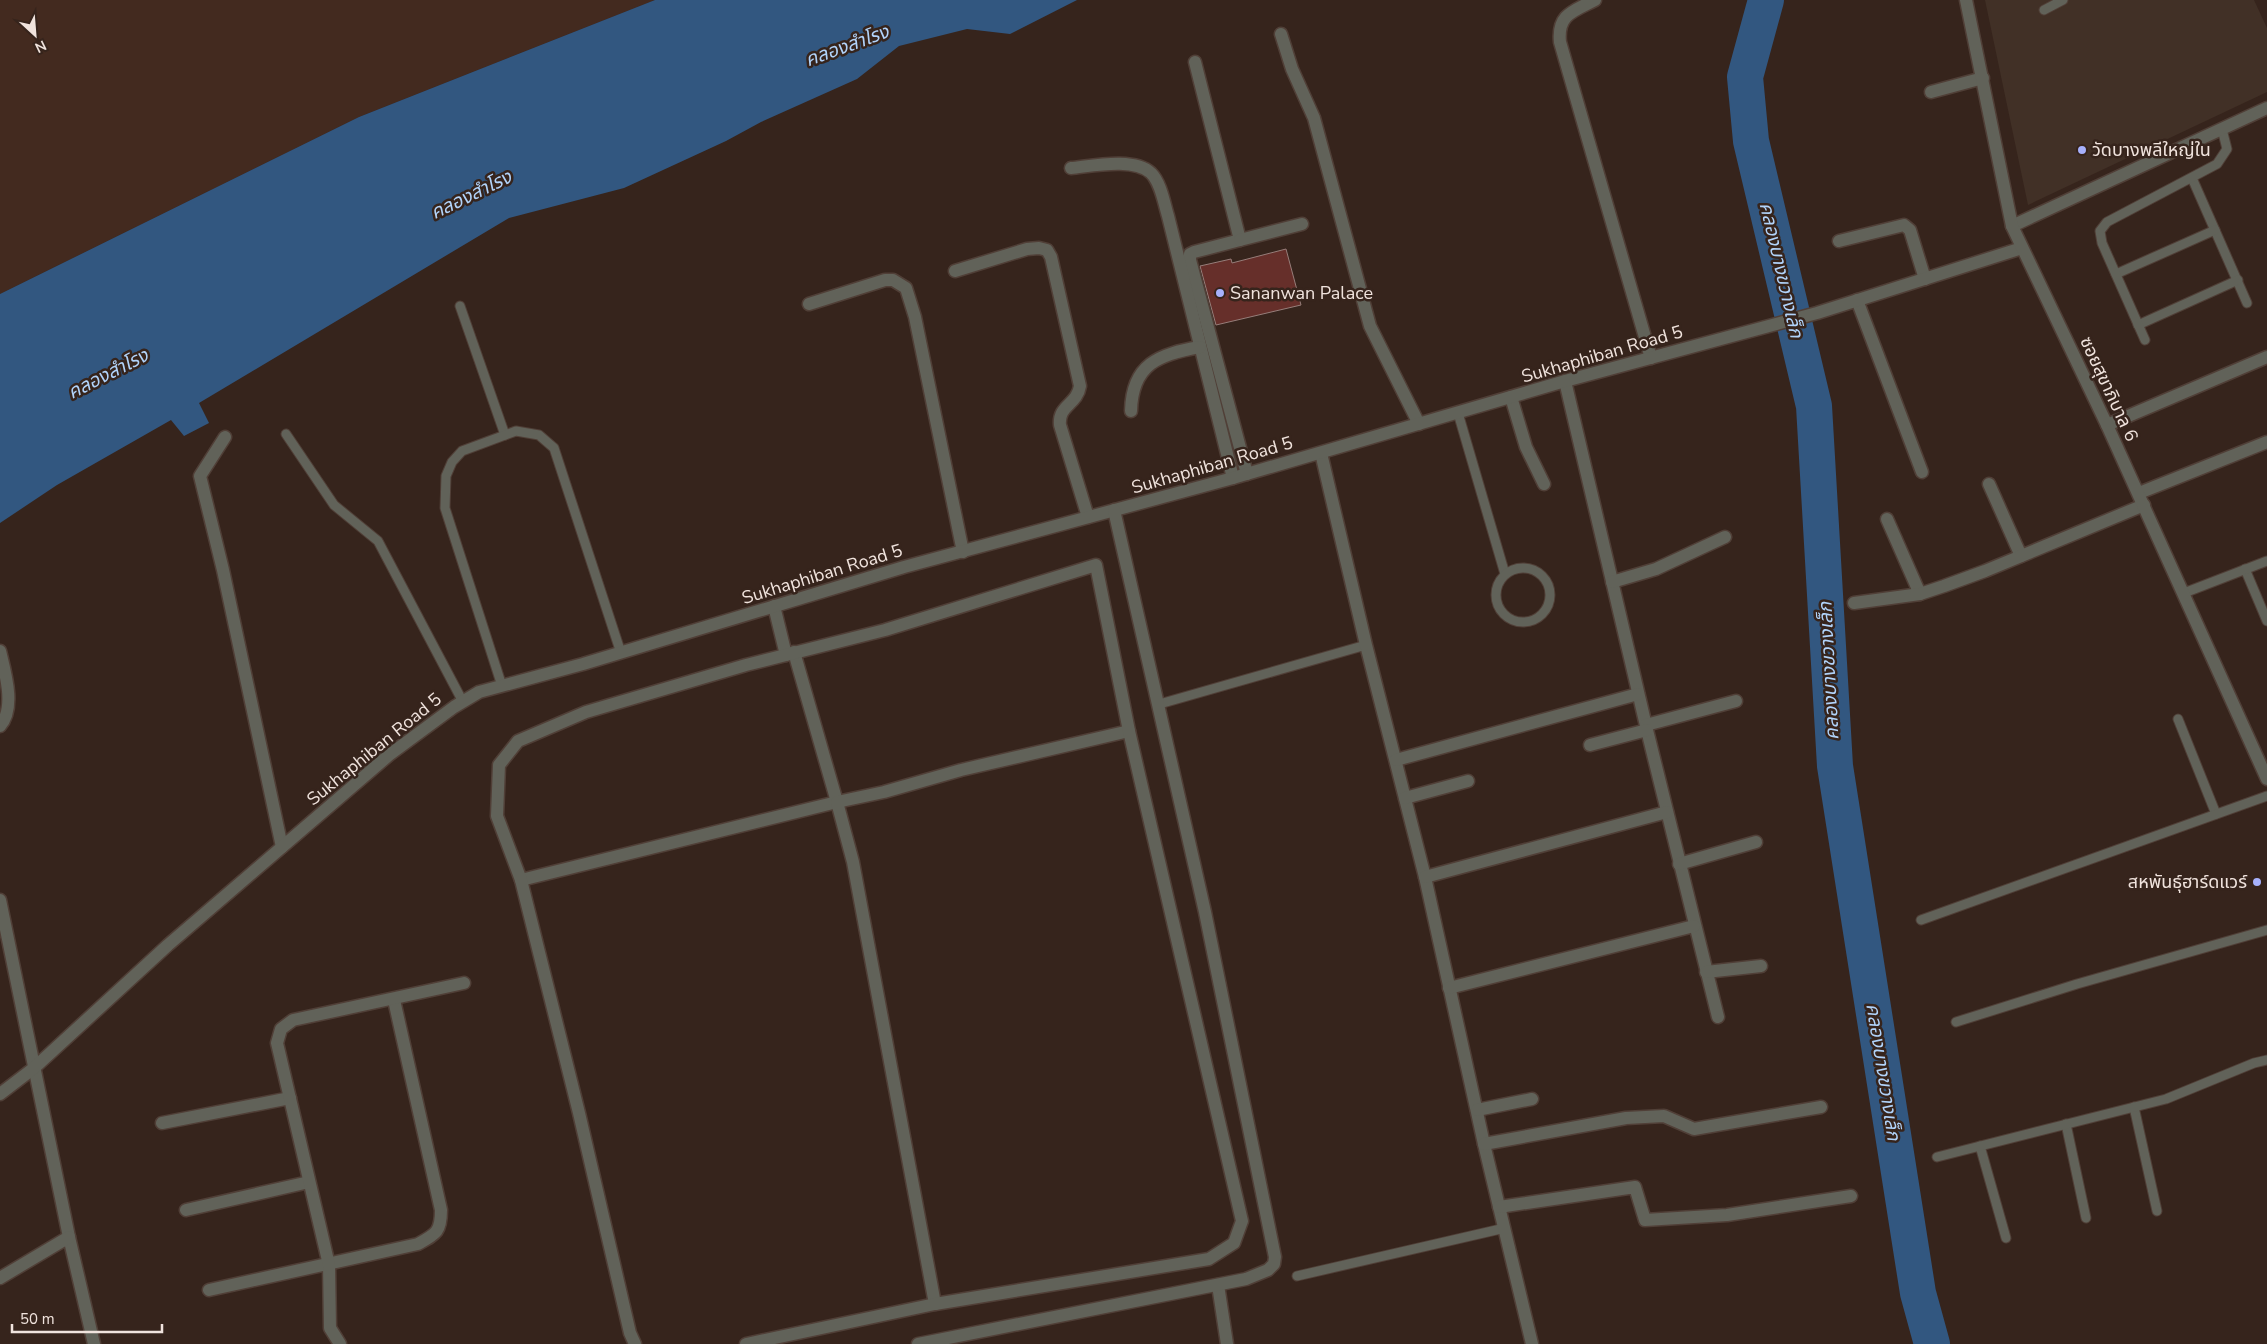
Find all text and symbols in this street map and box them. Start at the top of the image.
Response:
north arrow [10,10,60,60]
water label: คลองสำโรง [802,19,893,73]
text: N [32,35,49,57]
place label: วัดบางพลีใหญ่ใน [2092,138,2211,162]
marker: วัดบางพลีใหญ่ใน [2076,144,2088,156]
water label: คลองสำโรง [426,164,517,226]
water label: คลองบางขวางเล็ก [1753,200,1809,341]
place label: Sananwan Palace [1230,281,1373,305]
marker: Sananwan Palace [1214,287,1226,299]
street label: Sukhaphiban Road 5 [1518,319,1686,389]
street label: ซอยสุขาภิบาล 6 [2074,333,2144,445]
water label: คลองสำโรง [63,342,154,405]
street label: Sukhaphiban Road 5 [1128,430,1296,500]
street label: Sukhaphiban Road 5 [739,538,905,610]
water label: คลองบางขวางเล็ก [1812,601,1846,741]
street label: Sukhaphiban Road 5 [302,687,446,811]
place label: สหพันธุ์ฮาร์ดแวร์ [2128,870,2248,894]
marker: สหพันธุ์ฮาร์ดแวร์ [2251,876,2263,888]
water label: คลองบางขวางเล็ก [1859,1002,1907,1143]
scale bar [12,1302,162,1334]
text: 50 m [20,1309,55,1329]

